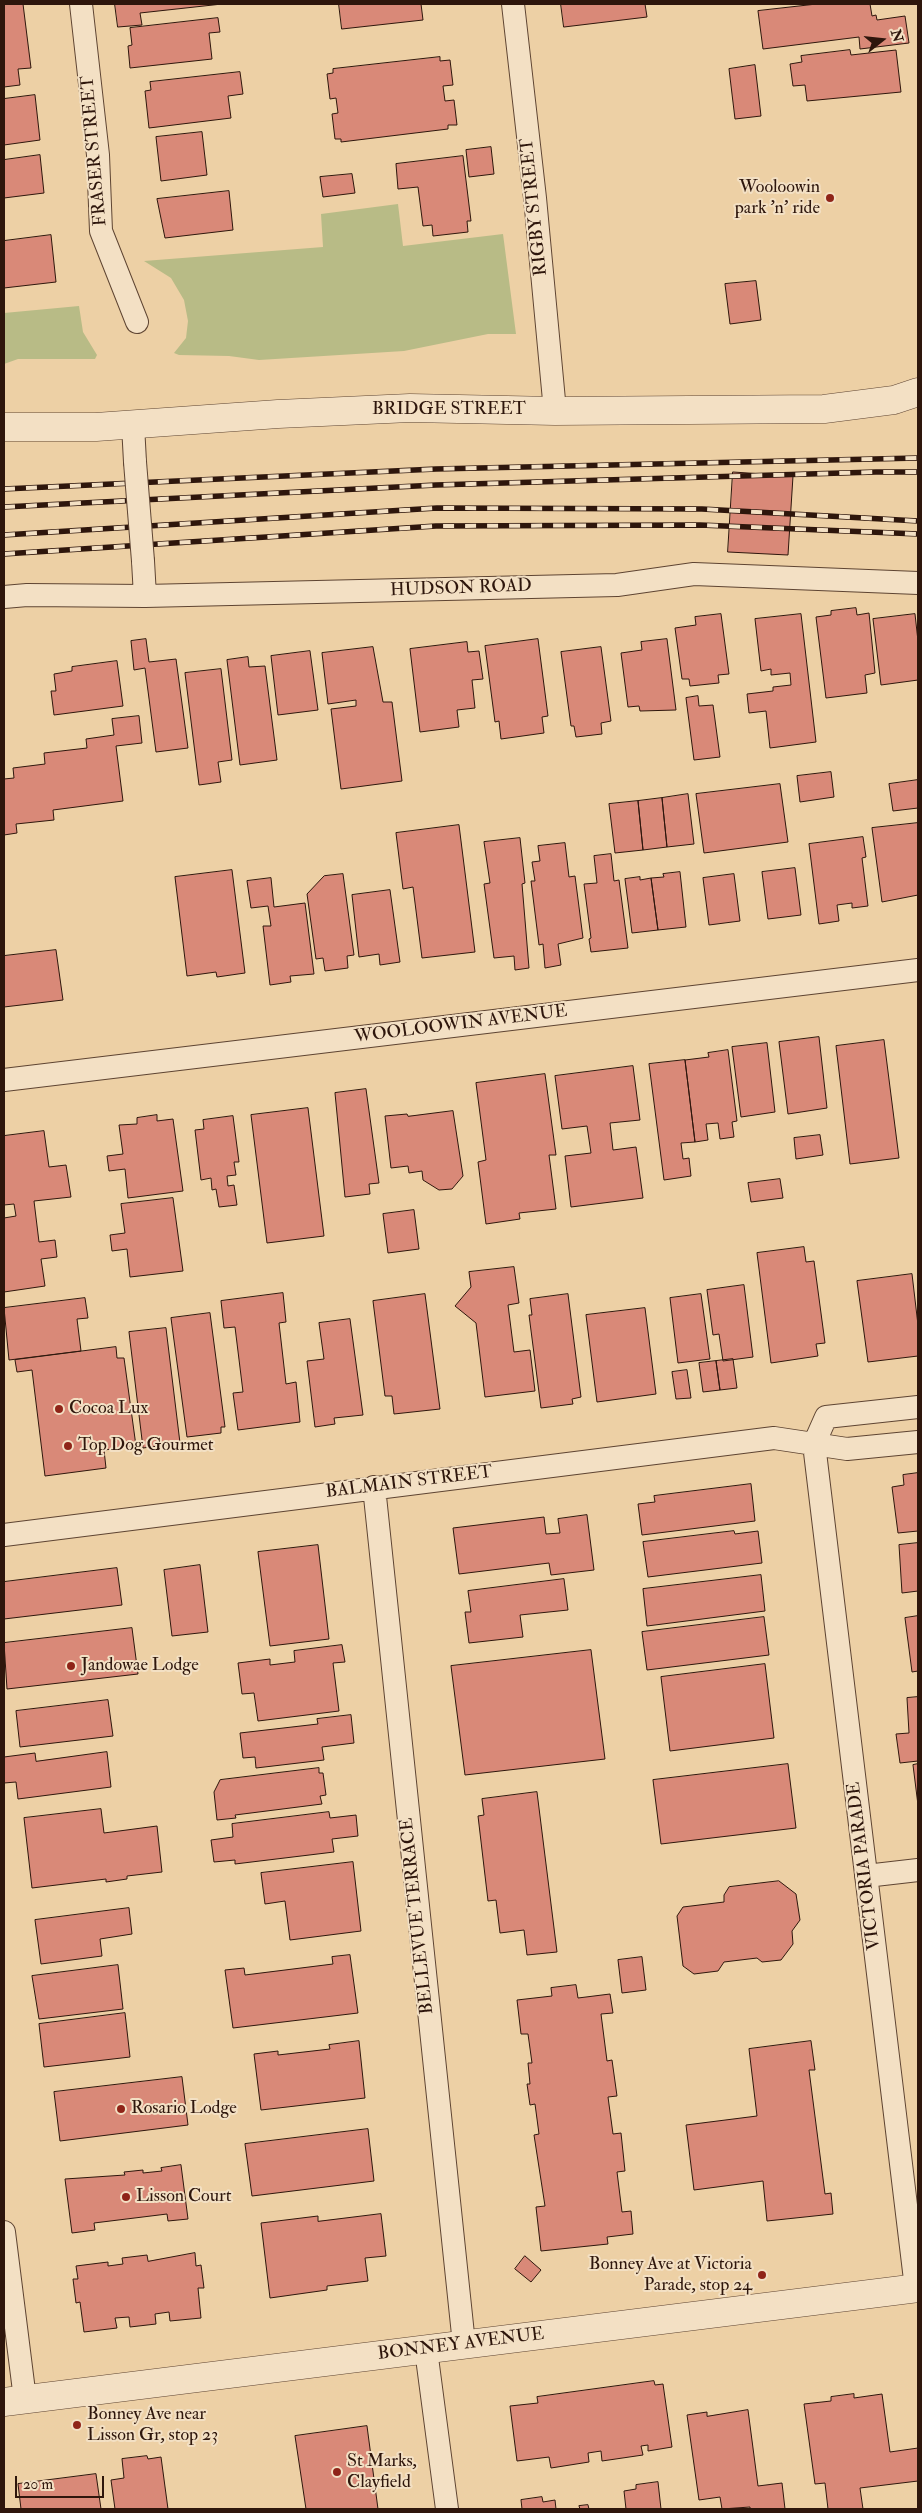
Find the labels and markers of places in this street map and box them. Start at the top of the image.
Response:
place label: Wooloowin park 'n' ride [735,177,820,220]
marker: Wooloowin park 'n' ride [824,192,836,204]
place label: Cocoa Lux [69,1398,148,1420]
marker: Cocoa Lux [53,1403,65,1415]
place label: Top Dog Gourmet [78,1435,214,1457]
marker: Top Dog Gourmet [62,1440,74,1452]
place label: Jandowae Lodge [81,1655,199,1677]
marker: Jandowae Lodge [65,1660,77,1672]
place label: Rosario Lodge [131,2098,237,2120]
marker: Rosario Lodge [115,2103,127,2115]
place label: Lisson Court [136,2186,232,2208]
marker: Lisson Court [120,2191,132,2203]
place label: Bonney Ave at Victoria Parade, stop 24 [589,2254,752,2296]
marker: Bonney Ave at Victoria Parade, stop 24 [756,2269,768,2281]
place label: Bonney Ave near Lisson Gr, stop 23 [87,2404,218,2446]
marker: Bonney Ave near Lisson Gr, stop 23 [71,2419,83,2431]
place label: St Marks, Clayfield [347,2451,417,2494]
marker: St Marks, Clayfield [331,2466,343,2478]

